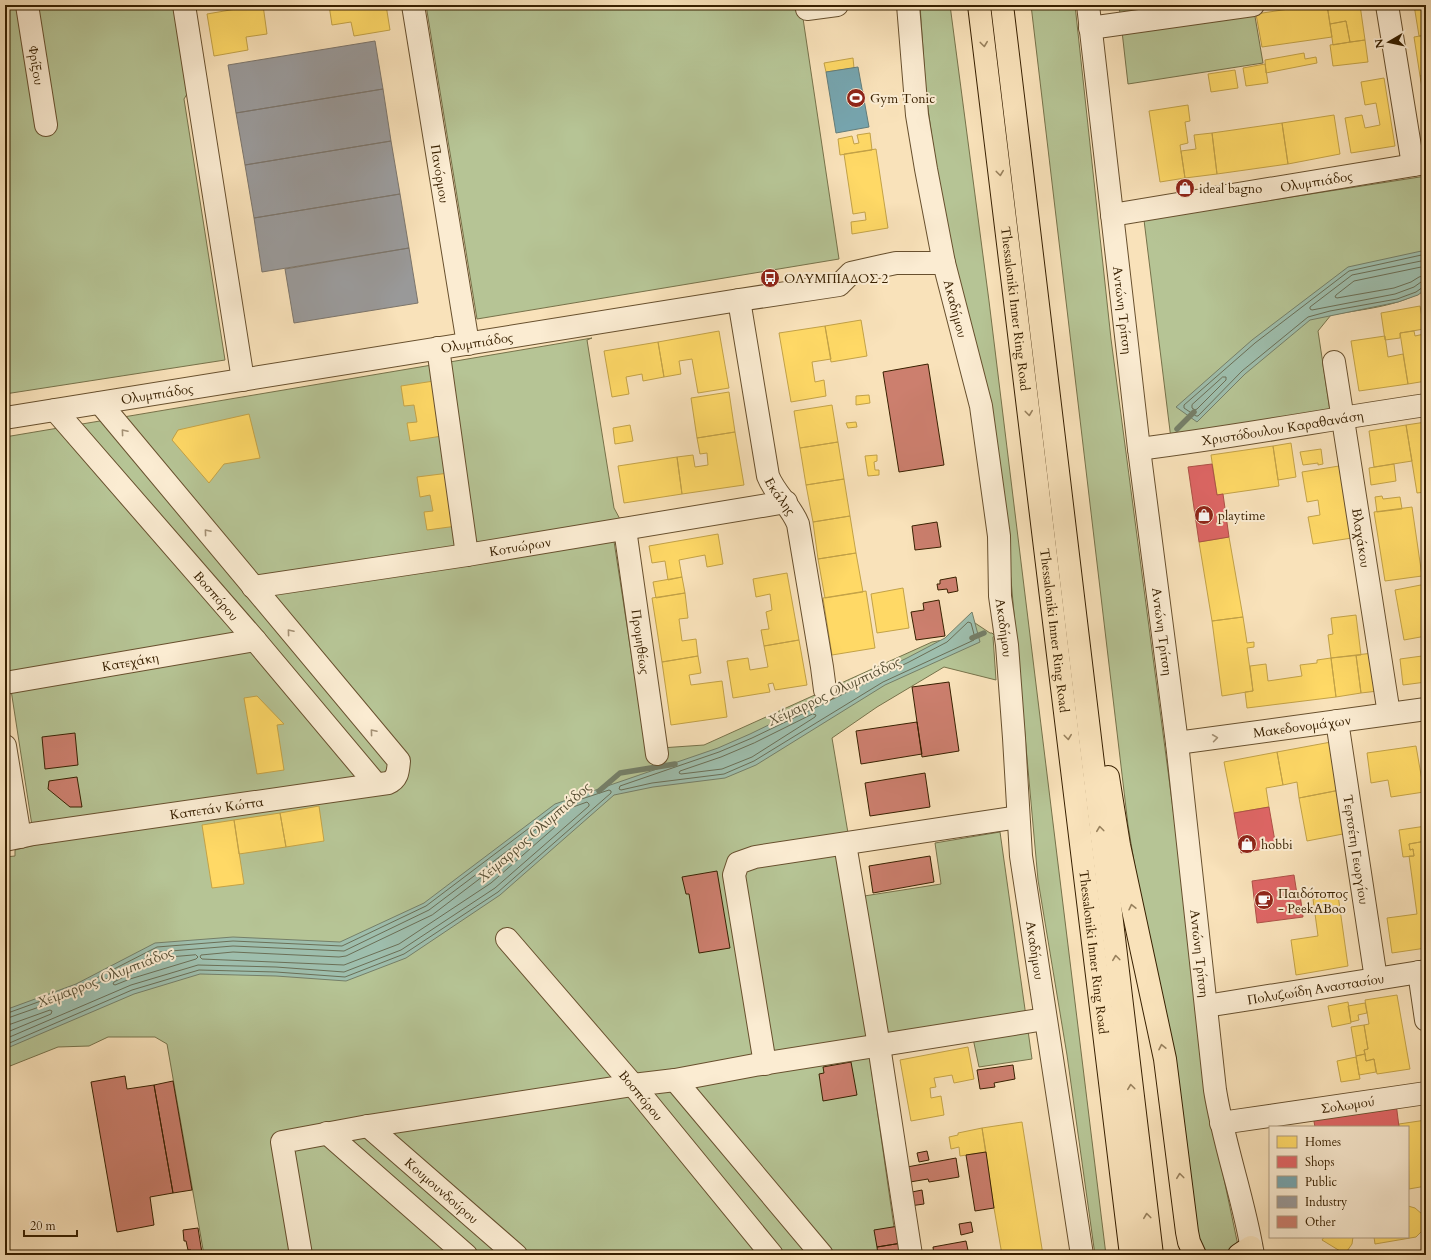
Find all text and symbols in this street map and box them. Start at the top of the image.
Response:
north arrow [1369,22,1409,62]
text: N [1371,37,1388,49]
one-way arrow [979,41,988,47]
street label: Φρίξου [24,44,48,87]
sports icon: Gym Tonic [845,87,867,109]
place label: Gym Tonic [870,90,935,108]
street label: Πανόρμου [426,143,453,205]
street label: Ολυμπιάδος [1279,167,1354,197]
one-way arrow [995,170,1004,176]
shop icon: ideal bagno [1174,177,1196,199]
place label: ideal bagno [1199,180,1262,198]
street label: Thessaloniki Inner Ring Road [996,226,1034,392]
street label: Αντώνη Τρίτση [1108,265,1136,355]
bus stop icon: ΟΛΥΜΠΙΑΔΟΣ 2 [759,267,781,289]
place label: ΟΛΥΜΠΙΑΔΟΣ 2 [784,270,889,288]
street label: Ακαδήμου [939,278,971,340]
street label: Ολυμπιάδος [440,328,515,358]
street label: Ολυμπιάδος [120,380,195,409]
street label: Χριστόδουλου Καραθανάση [1200,407,1365,450]
one-way arrow [1024,410,1033,416]
one-way arrow [122,429,129,436]
street label: Εκάλης [760,474,800,519]
shop icon: playtime [1193,504,1215,526]
place label: playtime [1218,507,1265,525]
street label: Βλαχάκου [1347,507,1374,569]
one-way arrow [205,529,212,536]
street label: Κοτυώρων [488,533,552,561]
street label: Thessaloniki Inner Ring Road [1035,547,1073,714]
street label: Βοσπόρου [189,567,242,625]
street label: Αντώνη Τρίτση [1147,587,1176,677]
street label: Ακαδήμου [990,597,1016,658]
street label: Προμηθέως [627,608,654,676]
one-way arrow [288,629,295,636]
street label: Κατεχάκη [101,649,160,676]
water label: Χείμαρρος Ολυμπιάδος [764,652,904,731]
street label: Μακεδονομάχων [1252,711,1352,743]
one-way arrow [371,729,378,736]
one-way arrow [1063,734,1072,740]
one-way arrow [1212,734,1218,743]
water label: Χείμαρρος Ολυμπιάδος [473,778,595,887]
street label: Καπετάν Κώττα [169,793,265,824]
street label: Τερτσέτη Γεωργίου [1338,794,1373,906]
one-way arrow [1096,826,1105,832]
shop icon: hobbi [1236,833,1258,855]
place label: hobbi [1261,836,1293,854]
street label: Thessaloniki Inner Ring Road [1074,869,1112,1035]
place label: Παιδότοπος - PeekABoo [1278,885,1349,918]
cafe icon: Παιδότοπος - PeekABoo [1253,889,1275,911]
one-way arrow [1129,903,1137,910]
street label: Αντώνη Τρίτση [1185,909,1213,999]
street label: Ακαδήμου [1021,920,1048,981]
water label: Χείμαρρος Ολυμπιάδος [34,943,176,1012]
one-way arrow [1112,955,1121,961]
street label: Πολυζωίδη Αναστασίου [1246,970,1386,1009]
one-way arrow [1159,1044,1167,1051]
street label: Βοσπόρου [614,1067,667,1125]
one-way arrow [1127,1084,1136,1090]
street label: Σολωμού [1320,1093,1376,1118]
legend [1269,1126,1409,1238]
text: Homes [1305,1134,1341,1150]
street label: Κουμουνδούρου [400,1154,482,1228]
text: Shops [1305,1154,1334,1170]
one-way arrow [1175,1173,1184,1179]
text: Public [1305,1174,1338,1190]
text: Industry [1305,1194,1348,1210]
scale bar [24,1212,77,1238]
one-way arrow [1143,1213,1152,1219]
text: Other [1305,1214,1336,1230]
text: 20 m [30,1218,57,1234]

